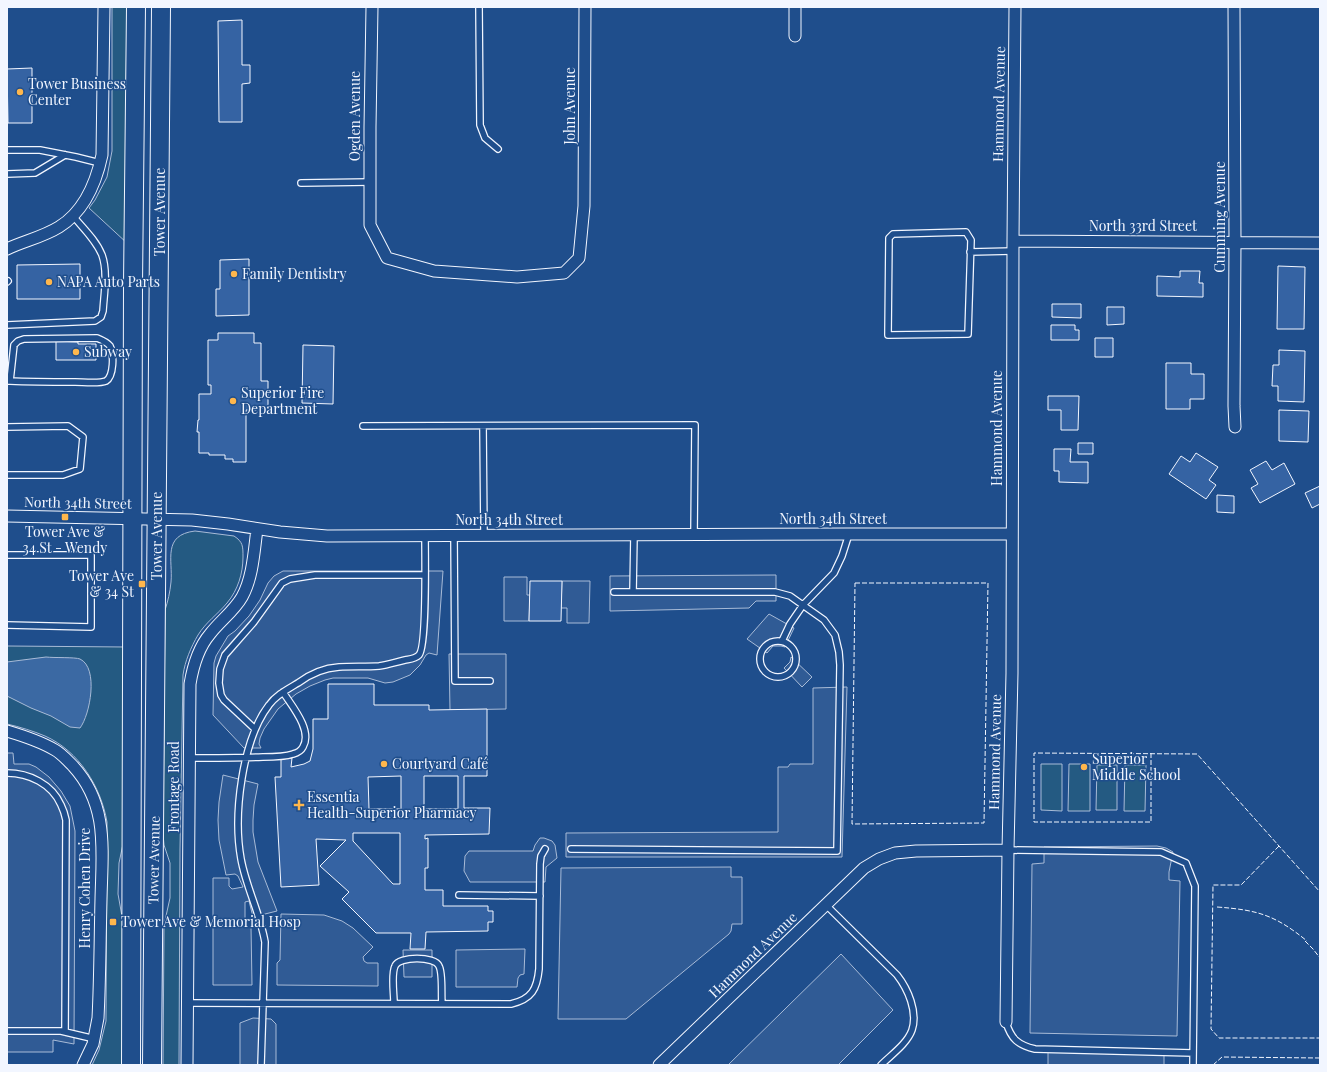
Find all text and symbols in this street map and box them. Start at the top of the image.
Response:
street label: Hammond Avenue [988,46,1009,162]
street label: John Avenue [560,67,579,146]
street label: Ogden Avenue [345,71,364,161]
place label: Tower Business Center [28,74,126,109]
marker: Tower Business Center [15,87,25,97]
street label: Cumming Avenue [1210,161,1229,273]
street label: Tower Avenue [150,168,169,256]
street label: North 33rd Street [1089,216,1198,235]
place label: Family Dentistry [242,264,347,283]
marker: Family Dentistry [229,269,239,279]
place label: NAPA Auto Parts [57,272,160,291]
marker: NAPA Auto Parts [44,277,54,287]
place label: Subway [84,342,132,361]
marker: Subway [71,347,81,357]
street label: Hammond Avenue [987,370,1006,486]
place label: Superior Fire Department [241,383,324,418]
marker: Superior Fire Department [228,396,238,406]
street label: North 34th Street [24,492,133,513]
street label: Tower Avenue [147,492,166,580]
street label: North 34th Street [779,509,888,528]
street label: North 34th Street [455,510,564,529]
marker: Tower Ave & 34 St - Wendy [60,512,70,522]
place label: Tower Ave & 34 St - Wendy [23,522,107,557]
place label: Tower Ave & 34 St [69,566,135,601]
marker: Tower Ave & 34 St [137,579,147,589]
street label: Hammond Avenue [984,694,1005,810]
street label: Frontage Road [164,741,183,833]
place label: Superior Middle School [1092,749,1181,784]
place label: Courtyard Café [392,754,488,773]
marker: Courtyard Café [379,759,389,769]
marker: Superior Middle School [1079,762,1089,772]
place label: Essentia Health-Superior Pharmacy [307,787,477,822]
marker: Essentia Health-Superior Pharmacy [294,800,304,810]
street label: Tower Avenue [143,816,164,904]
street label: Henry Cohen Drive [75,828,94,948]
street label: Hammond Avenue [704,908,801,1002]
place label: Tower Ave & Memorial Hosp [121,912,301,931]
marker: Tower Ave & Memorial Hosp [108,917,118,927]

